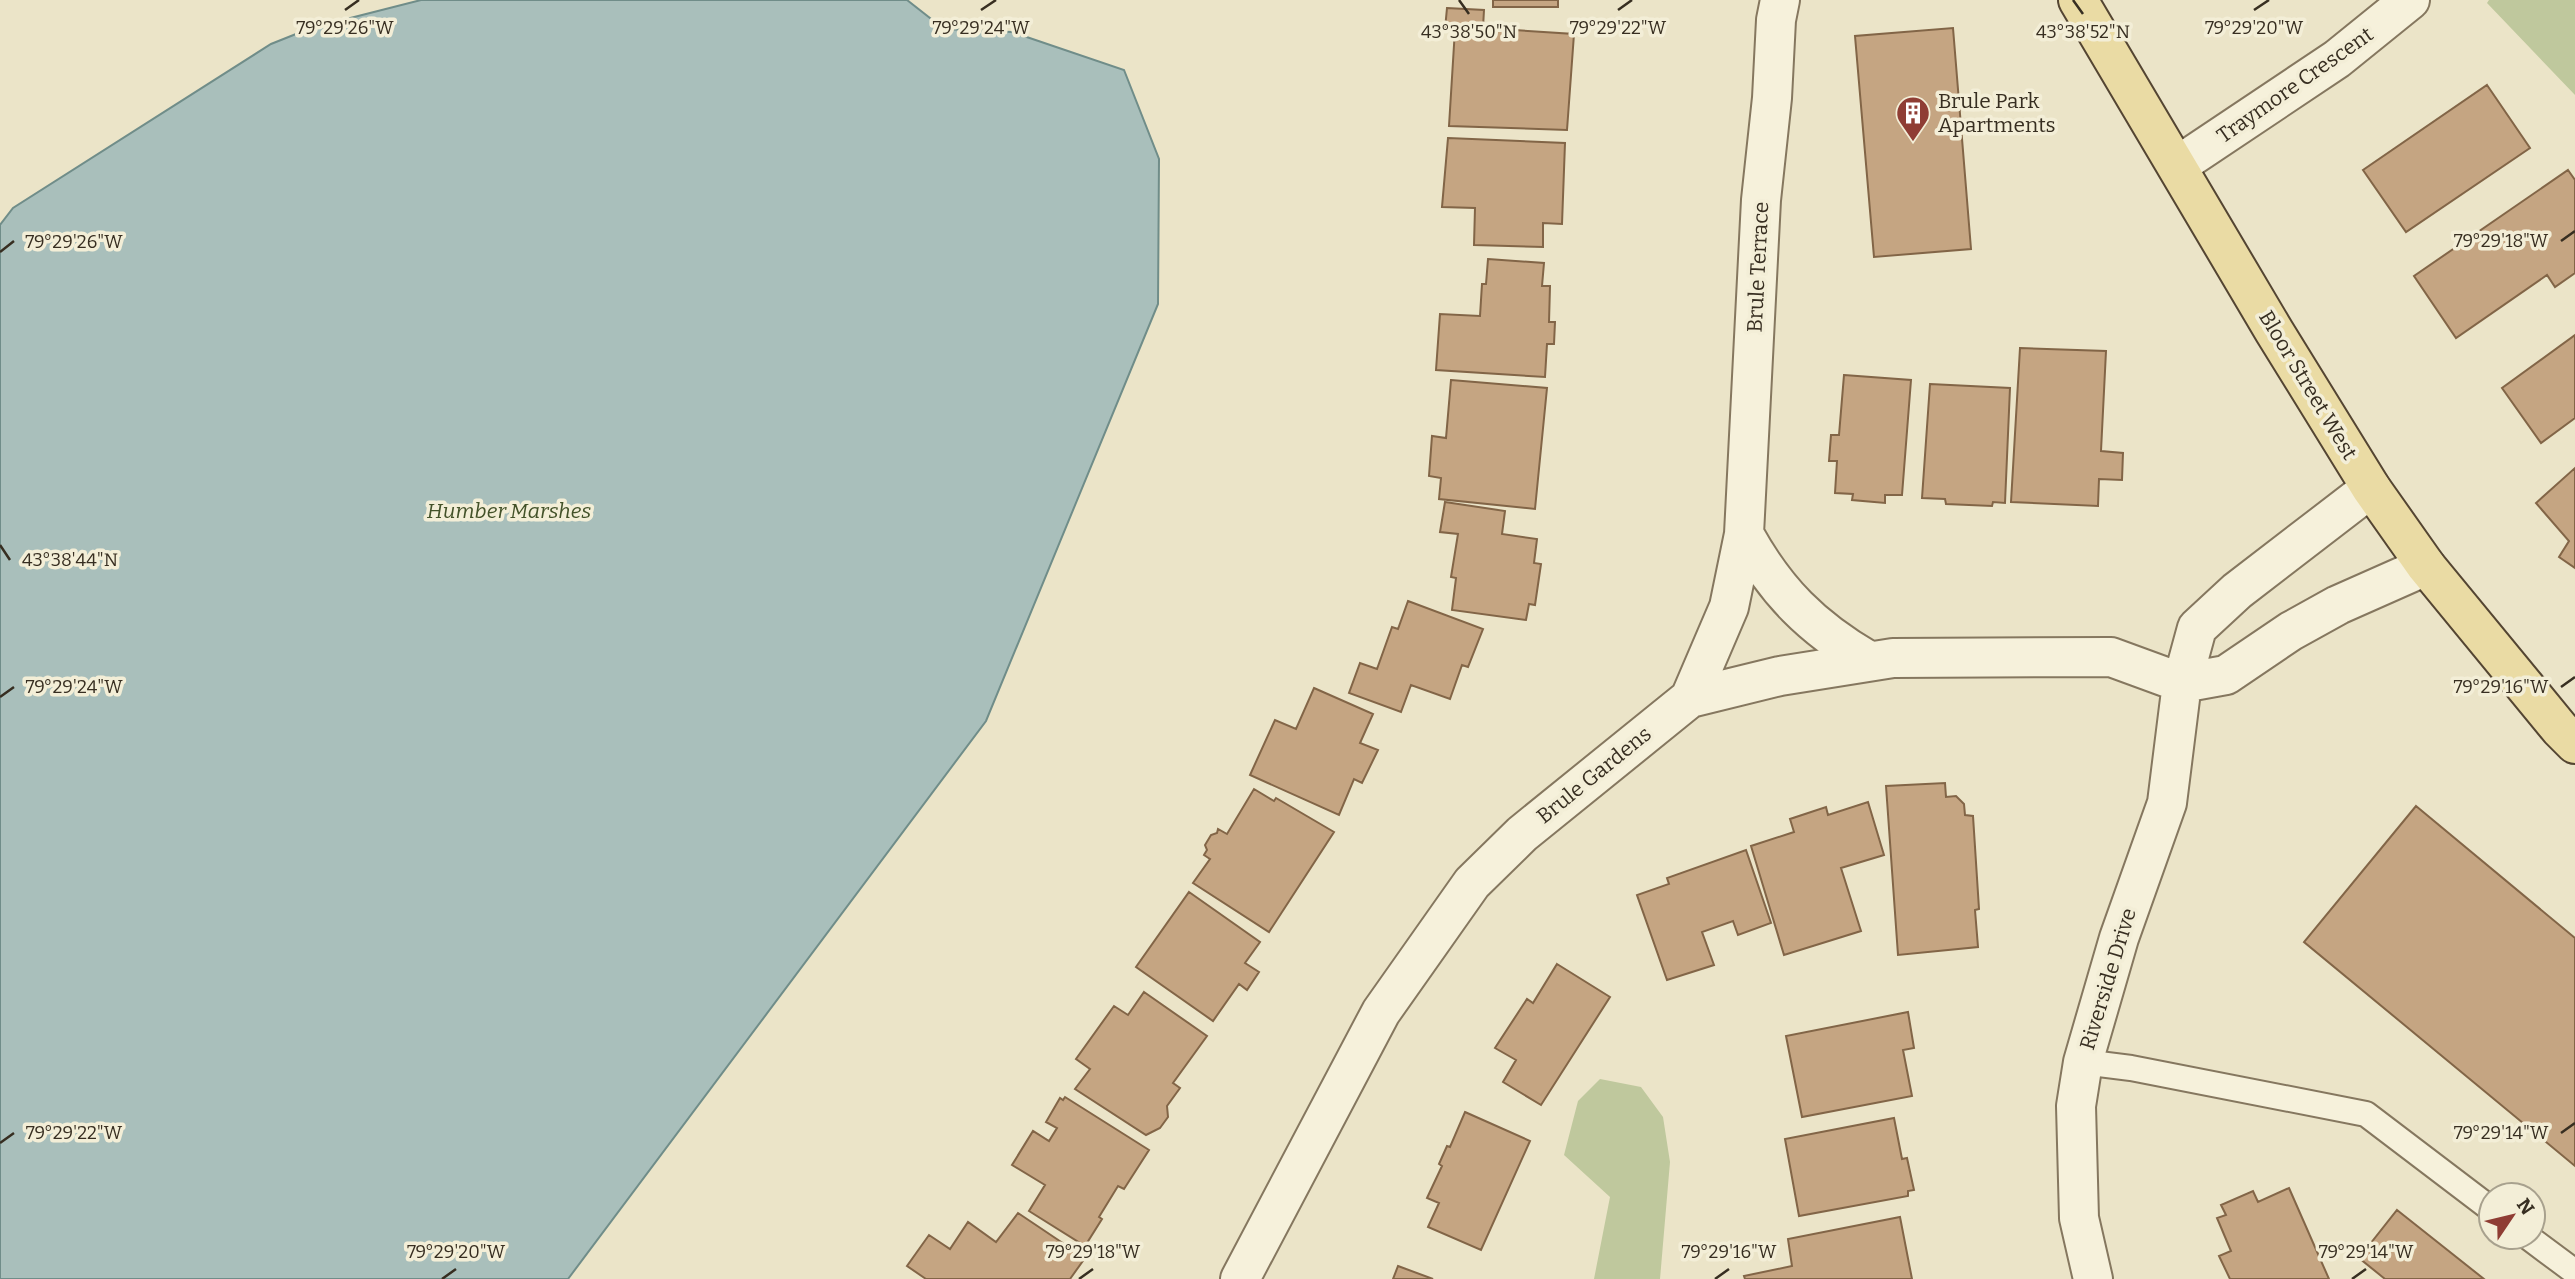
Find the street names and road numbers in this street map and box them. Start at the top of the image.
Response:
street label: Traymore Crescent [2212,21,2378,149]
street label: Brule Terrace [1742,201,1774,333]
street label: Bloor Street West [2253,306,2363,465]
street label: Brule Gardens [1531,721,1657,829]
street label: Riverside Drive [2074,905,2142,1053]

